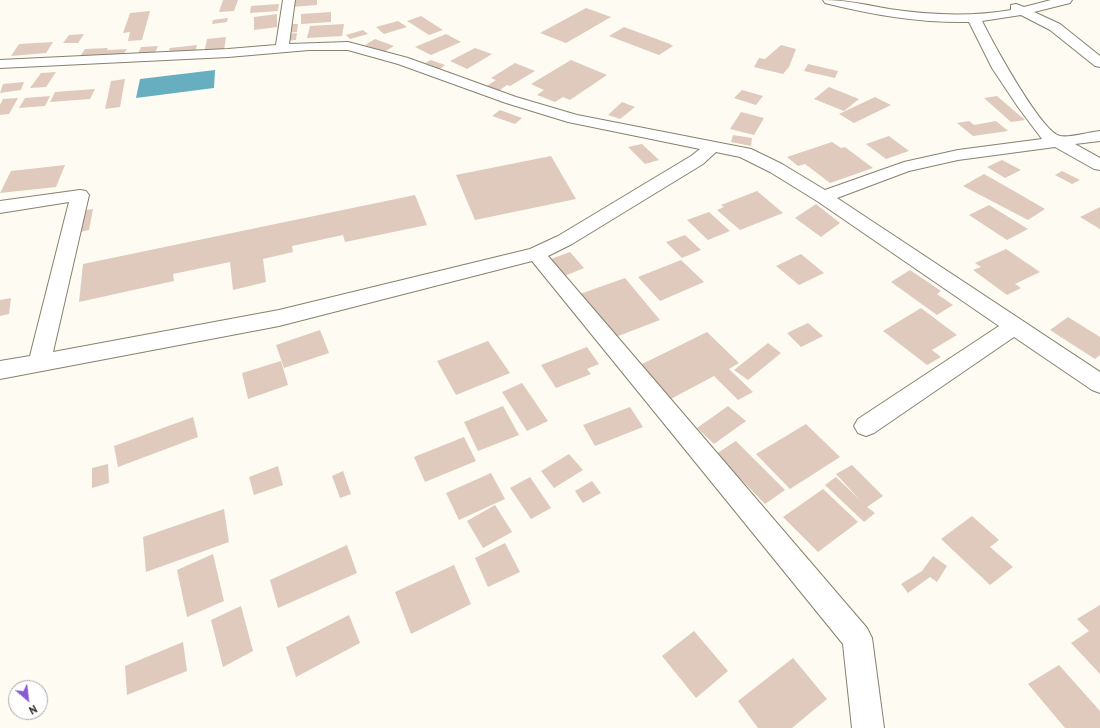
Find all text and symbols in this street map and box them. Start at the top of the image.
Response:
north arrow [8,680,48,720]
text: N [27,702,40,718]

